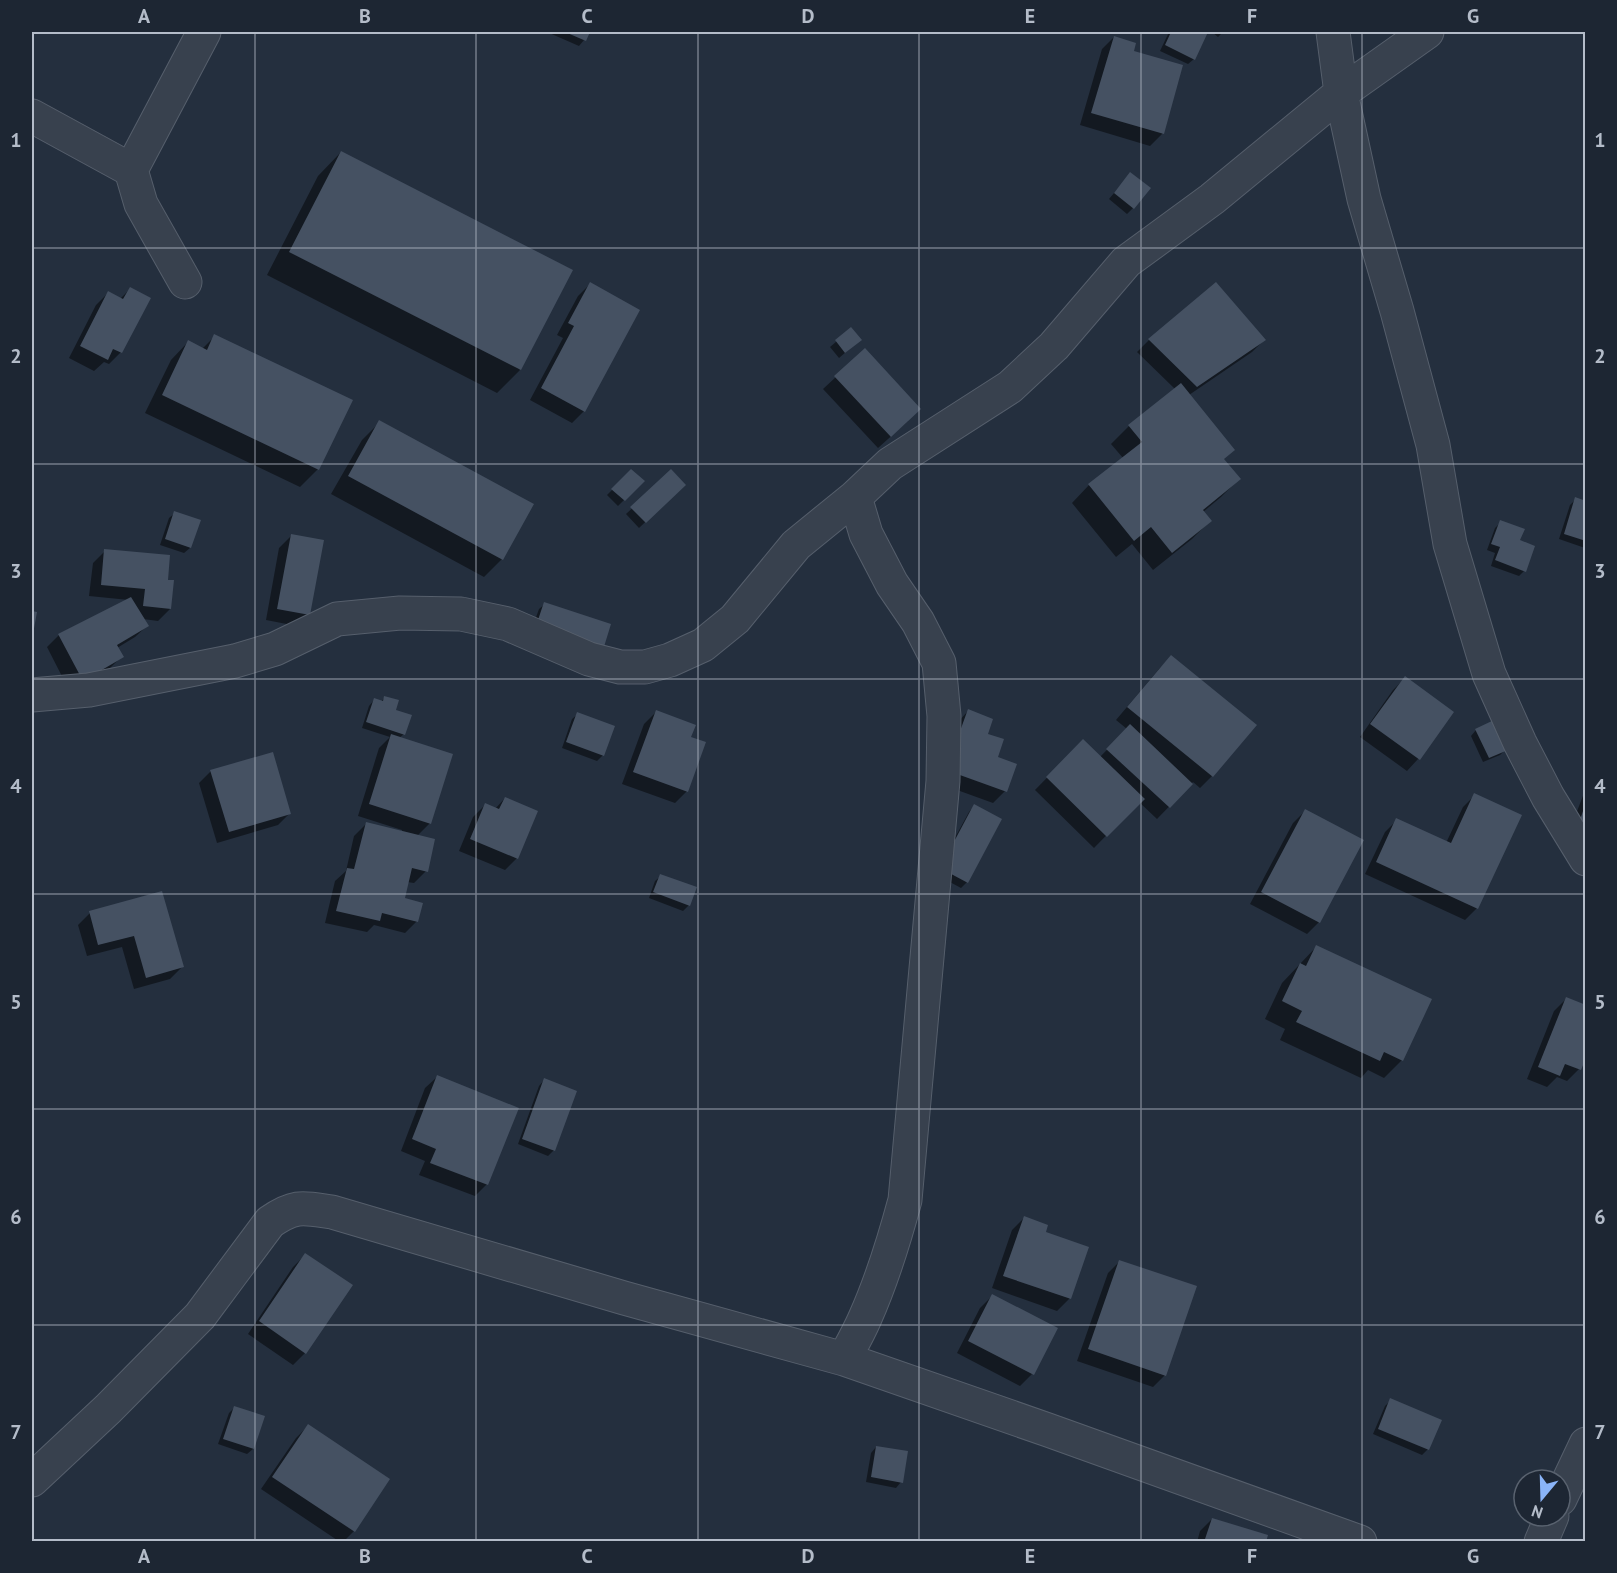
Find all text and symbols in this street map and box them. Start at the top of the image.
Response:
text: A [138,3,151,29]
text: B [359,3,371,29]
text: C [581,3,593,29]
text: D [802,3,815,29]
text: E [1025,3,1035,29]
text: F [1247,3,1257,29]
text: G [1467,3,1479,29]
text: 1 [10,127,22,153]
text: 1 [1594,127,1606,153]
text: 2 [10,343,22,369]
text: 2 [1594,343,1606,369]
text: 3 [10,558,22,584]
text: 3 [1594,558,1606,584]
text: 4 [10,773,22,799]
text: 4 [1594,773,1606,799]
text: 5 [10,989,22,1015]
text: 5 [1594,989,1606,1015]
text: 6 [10,1204,22,1230]
text: 6 [1594,1204,1606,1230]
text: 7 [10,1419,22,1445]
text: 7 [1594,1419,1606,1445]
north arrow [1512,1468,1572,1528]
text: N [1529,1501,1545,1523]
text: A [138,1543,151,1569]
text: B [359,1543,371,1569]
text: C [581,1543,593,1569]
text: D [802,1543,815,1569]
text: E [1025,1543,1035,1569]
text: F [1247,1543,1257,1569]
text: G [1467,1543,1479,1569]

